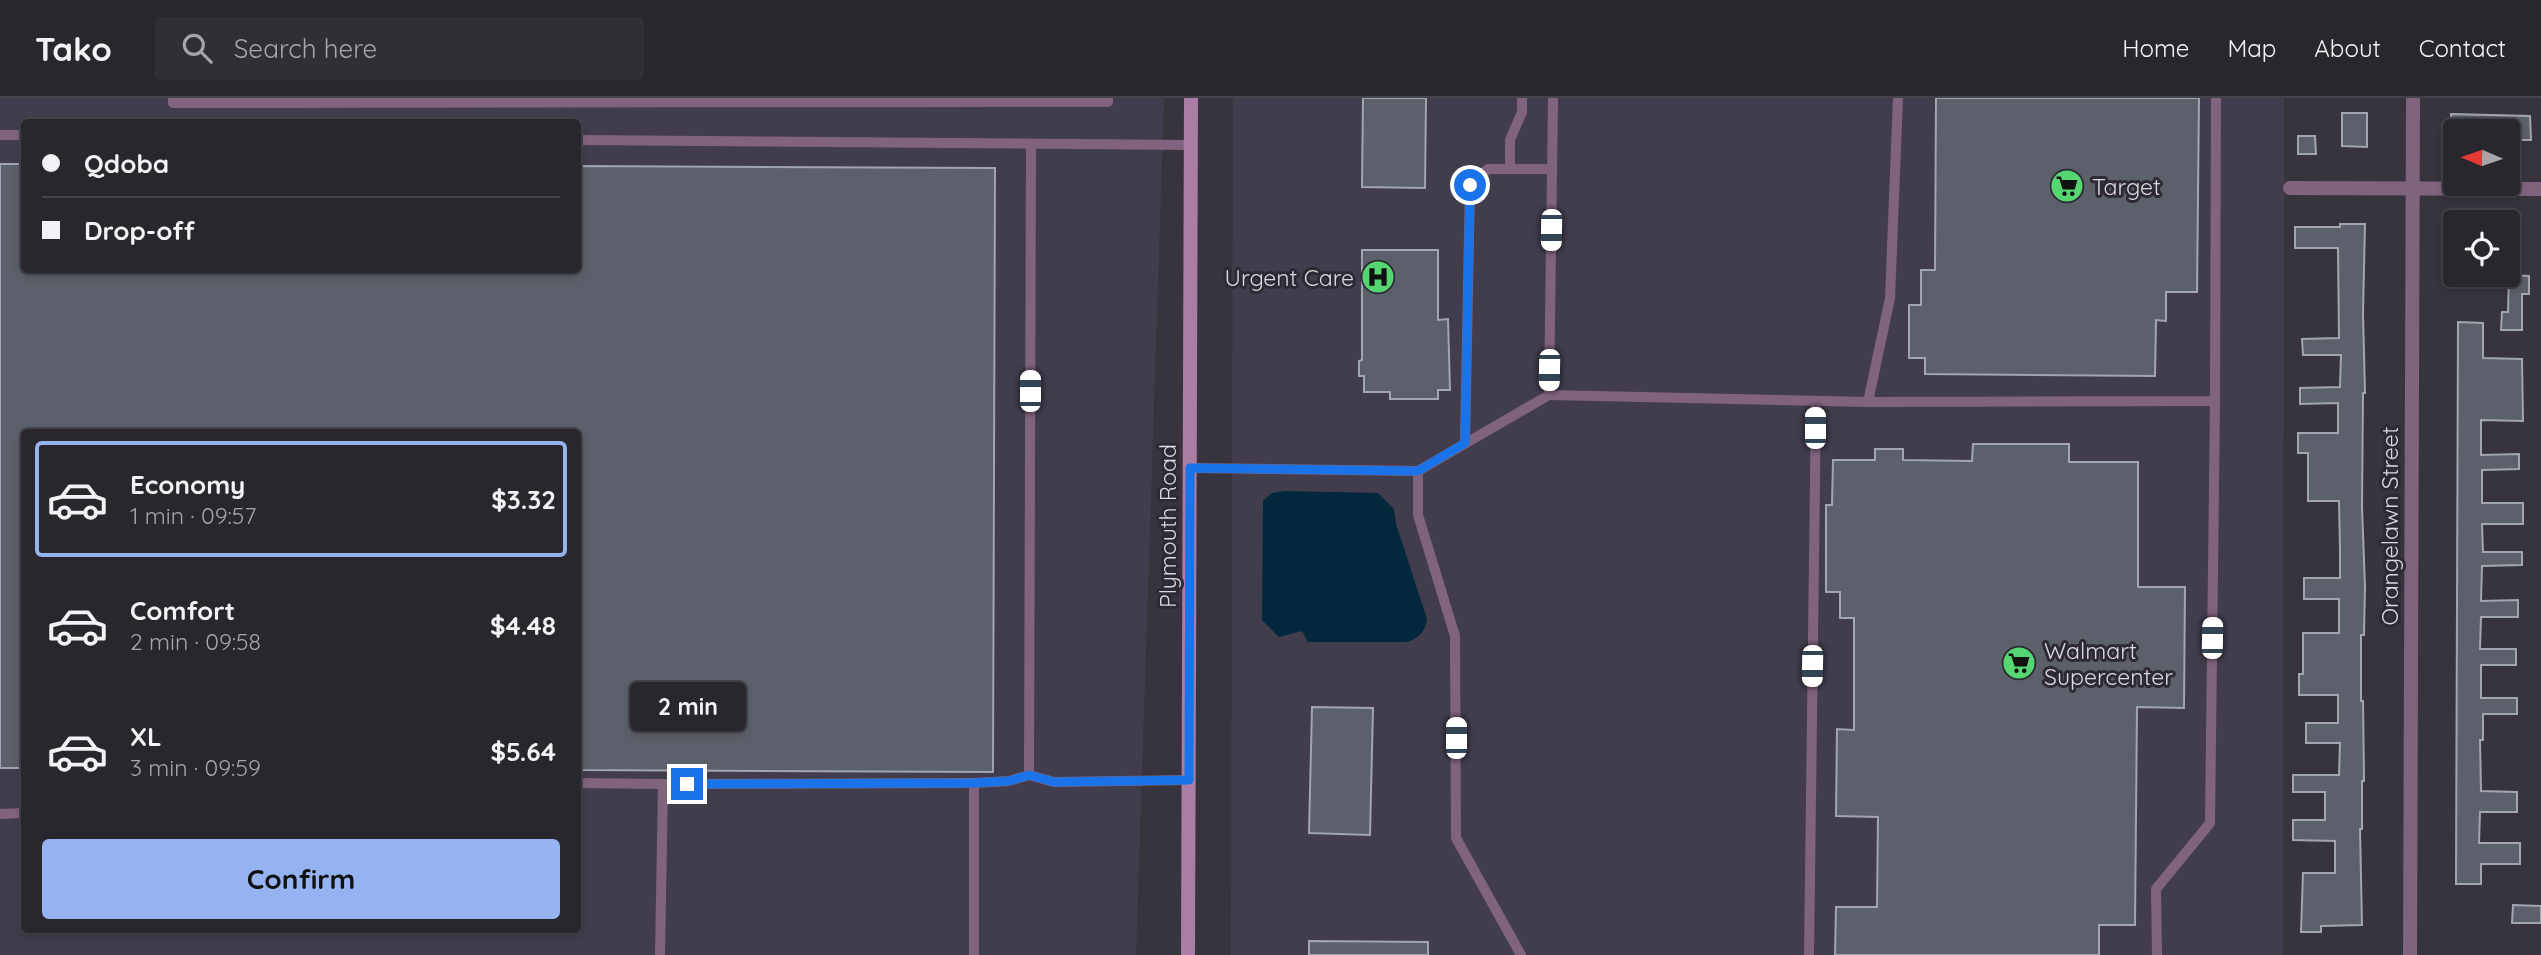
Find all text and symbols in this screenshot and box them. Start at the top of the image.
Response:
search box [154,17,644,80]
text: Tako [35,28,112,69]
icon: search [178,29,216,67]
text: Search here [234,32,377,65]
text: Home [2122,33,2189,63]
text: Map [2227,33,2276,63]
text: About [2314,33,2381,63]
text: Contact [2419,33,2506,63]
north arrow [2443,119,2520,196]
map controls [2443,119,2520,287]
text: Qdoba [84,147,169,180]
supermarket icon: Target [2048,167,2086,205]
route start [1454,169,1486,201]
place label: Target [2092,172,2161,201]
car [1541,209,1562,251]
button: locate [2443,210,2520,287]
text: Drop-off [84,214,195,247]
hospital icon: Urgent Care [1359,258,1397,296]
place label: Urgent Care [1225,263,1354,292]
car [1539,349,1560,391]
car [1020,370,1041,412]
car [1805,407,1826,449]
street label: Orangelawn Street [2375,426,2404,626]
street label: Plymouth Road [1153,444,1182,608]
icon: car [46,468,109,531]
text: Economy [130,468,245,501]
text: $3.32 [491,483,556,516]
text: 1 min · 09:57 [130,501,256,530]
icon: car [46,594,109,657]
text: Comfort [130,594,235,627]
text: $4.48 [490,609,556,642]
car [2202,617,2223,659]
text: 2 min · 09:58 [130,627,261,656]
place label: Walmart Supercenter [2044,636,2173,691]
supermarket icon: Walmart Supercenter [2000,644,2038,682]
car [1802,645,1823,687]
callout: 2 min [629,682,745,732]
text: 2 min [658,692,718,721]
car [1446,717,1467,759]
icon: car [46,720,109,783]
text: XL [130,720,162,753]
text: $5.64 [490,735,556,768]
text: 3 min · 09:59 [130,753,261,782]
route end [671,768,703,800]
button: Confirm [42,839,560,919]

